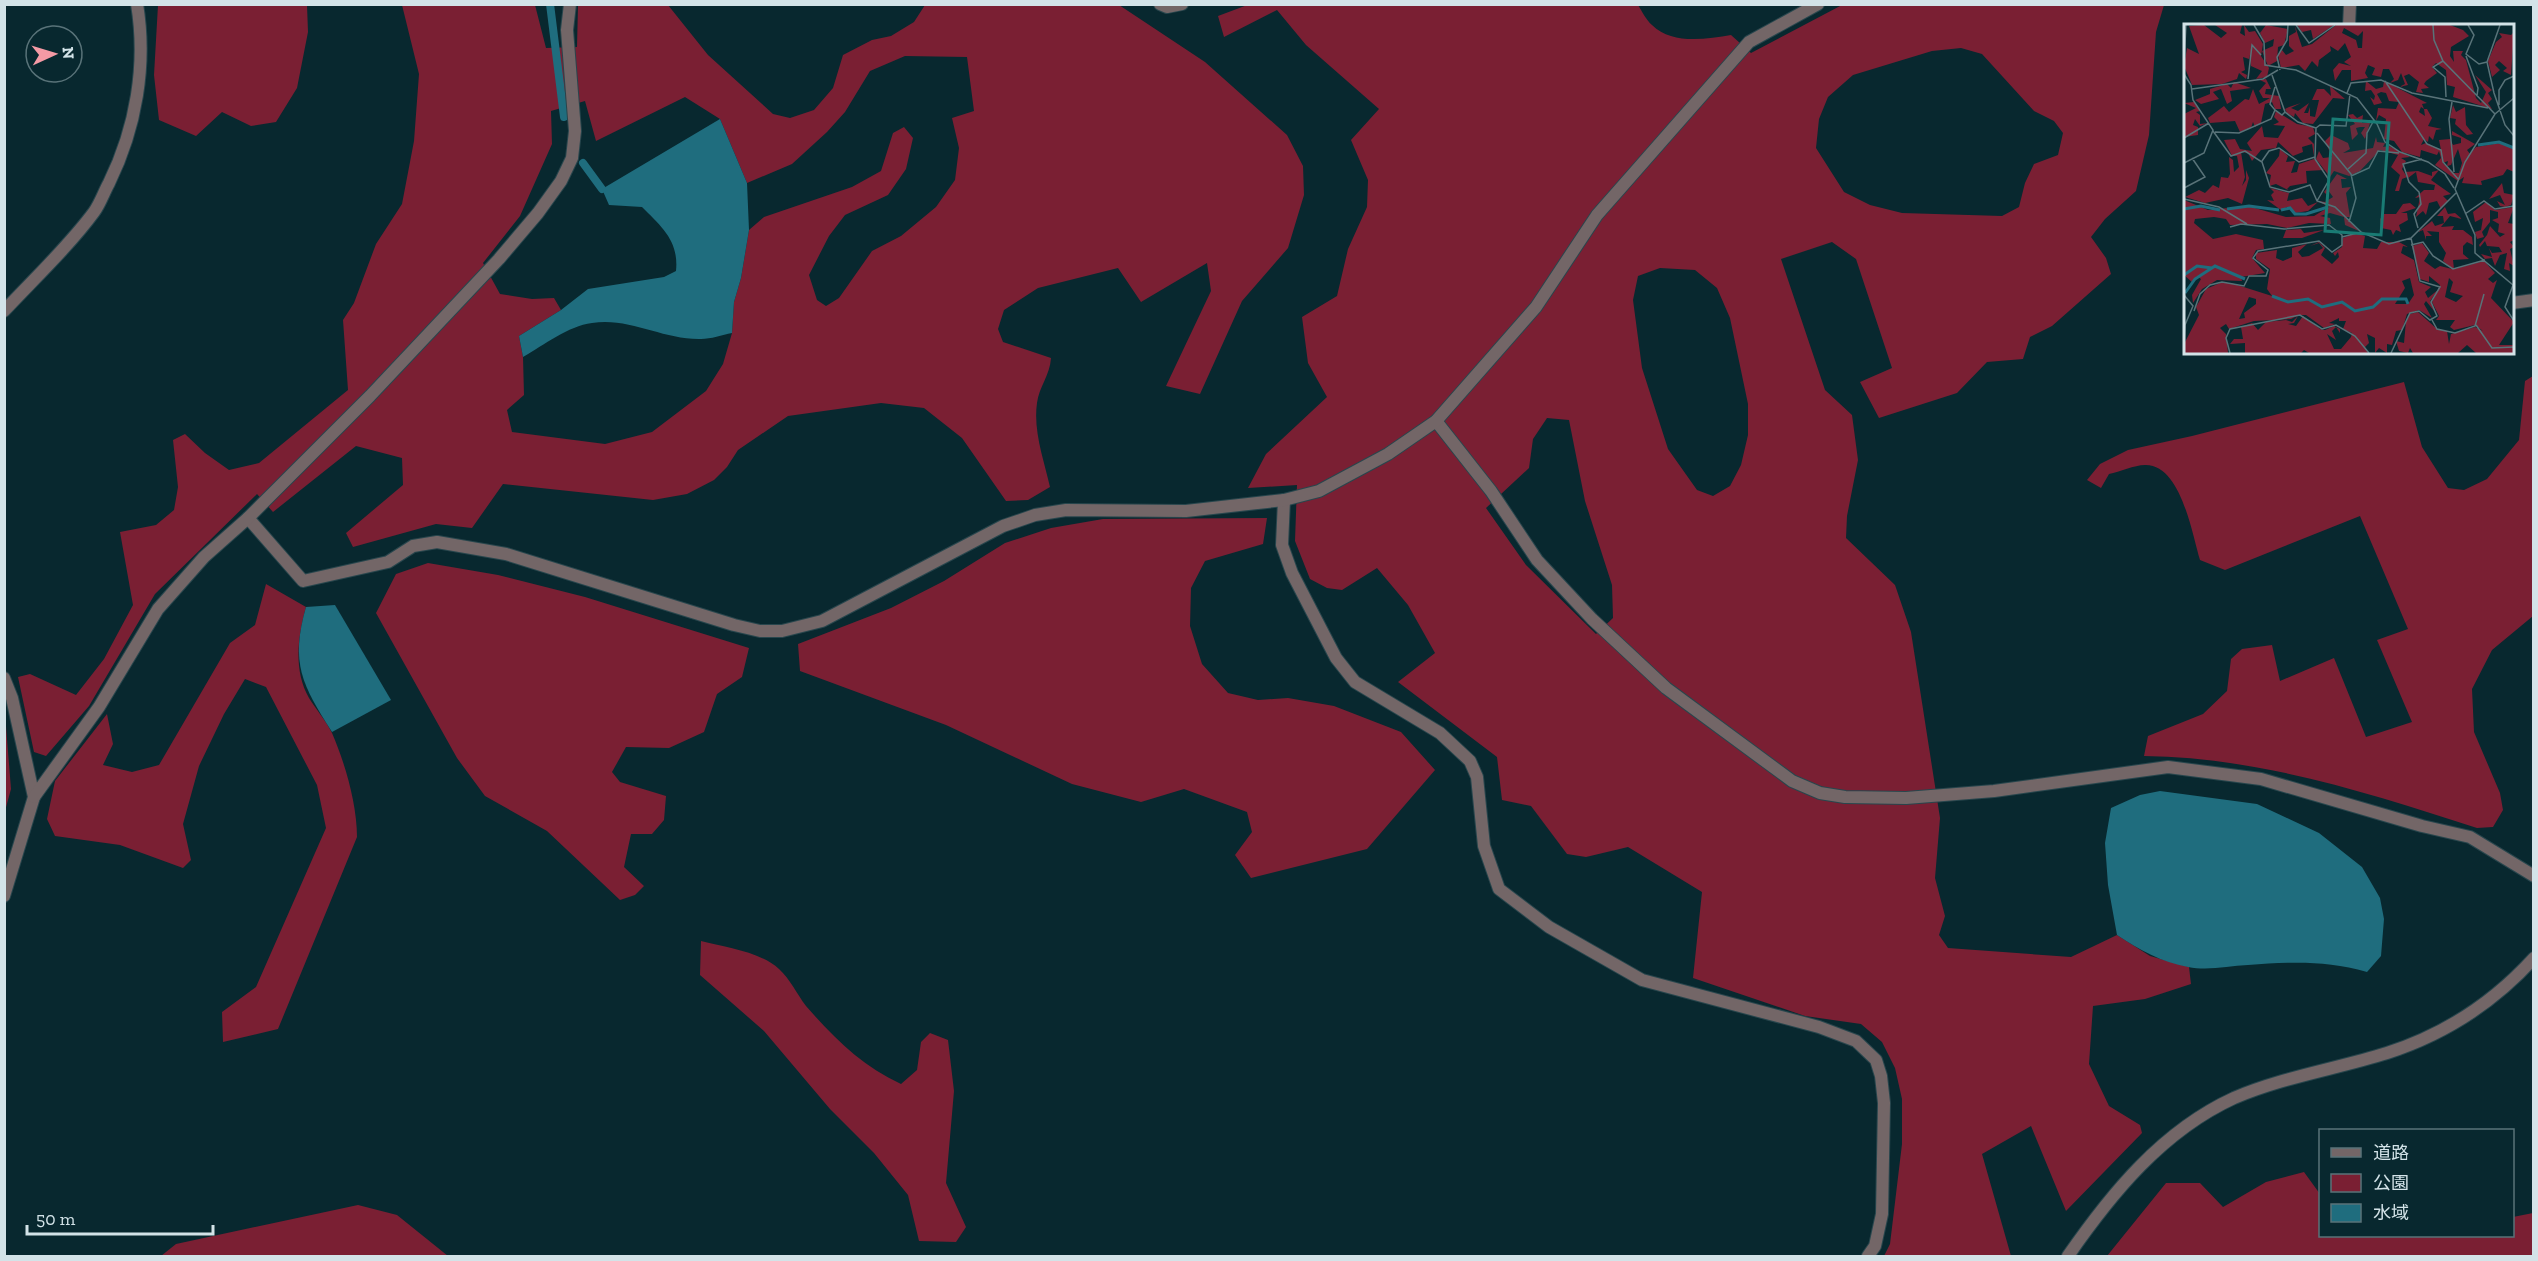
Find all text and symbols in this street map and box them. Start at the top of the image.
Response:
north arrow [24,24,84,84]
inset map [2184,24,2514,354]
text: N [59,46,78,60]
legend [2319,1129,2514,1237]
text: 道路 [2373,1142,2409,1164]
text: 公園 [2373,1172,2409,1194]
scale bar [27,1198,213,1236]
text: 水域 [2373,1202,2409,1224]
text: 50 m [36,1208,76,1230]

